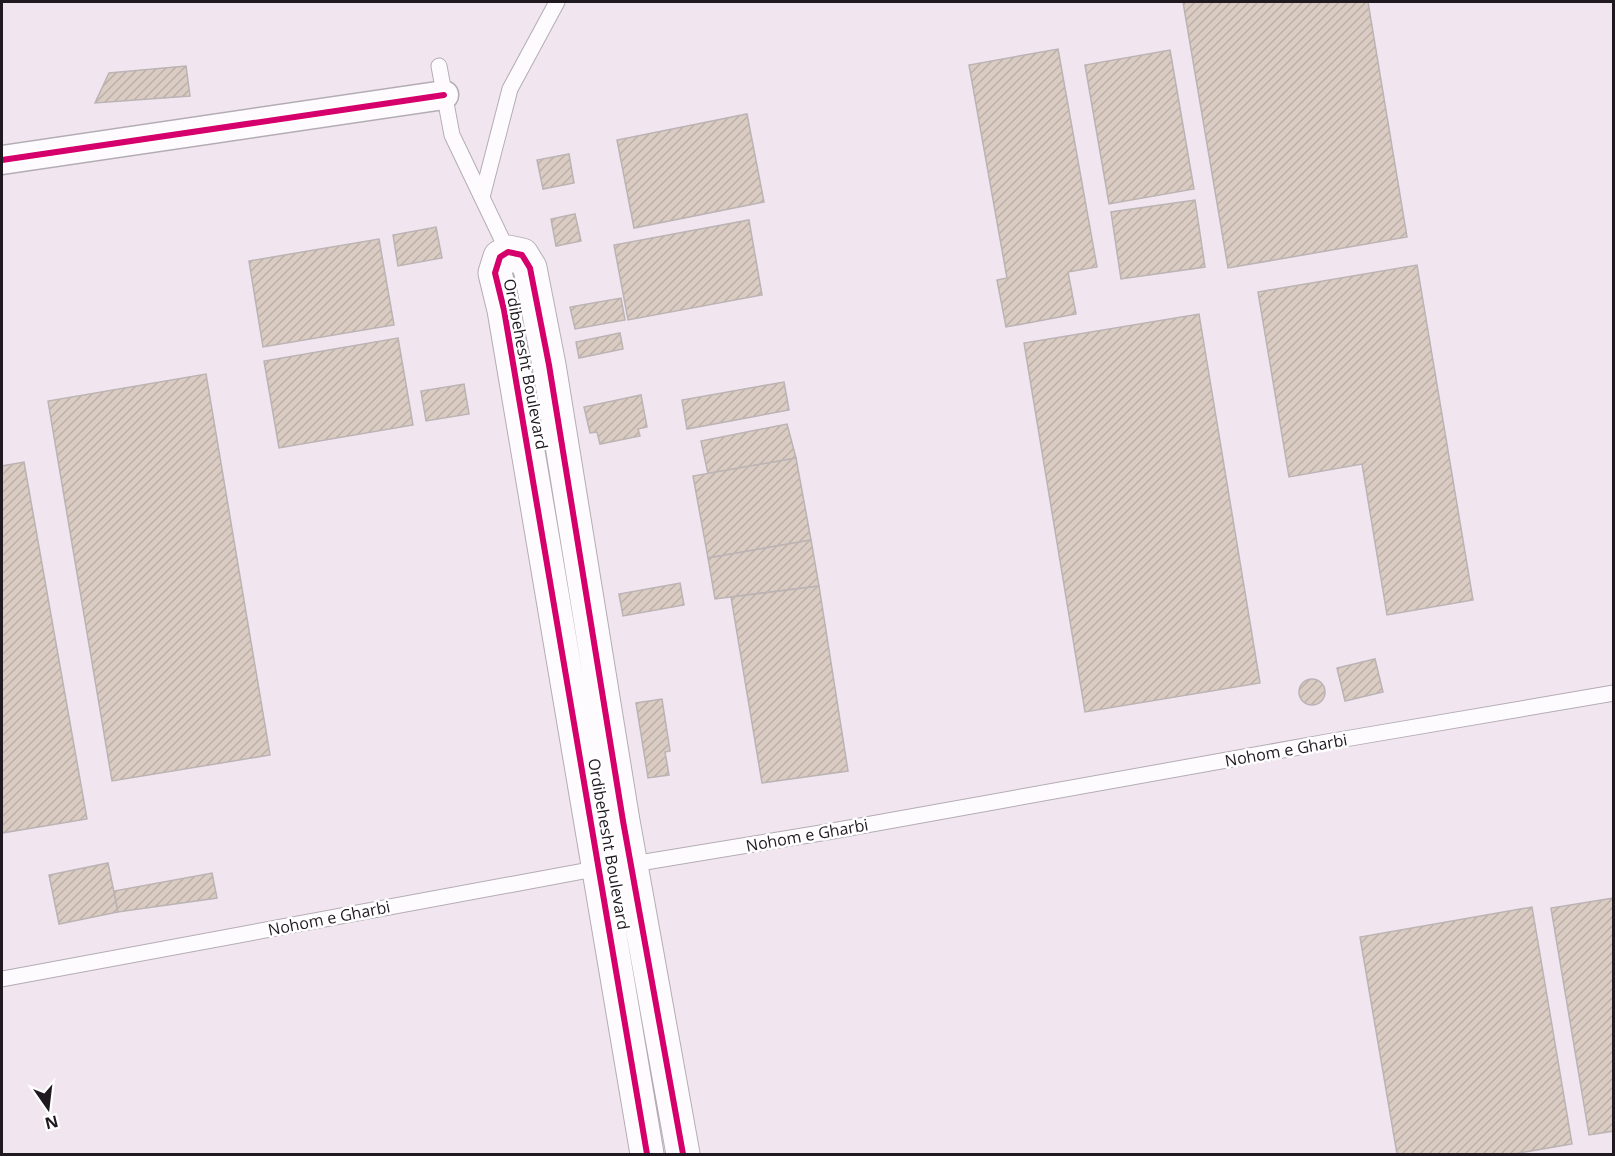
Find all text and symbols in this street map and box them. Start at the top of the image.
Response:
street label: Ordibehesht Boulevard [499,277,553,451]
street label: Nohom e Gharbi [1223,728,1349,772]
street label: Ordibehesht Boulevard [583,757,635,931]
street label: Nohom e Gharbi [744,813,870,857]
street label: Nohom e Gharbi [266,895,392,941]
north arrow [18,1078,78,1138]
text: N [43,1110,61,1135]

